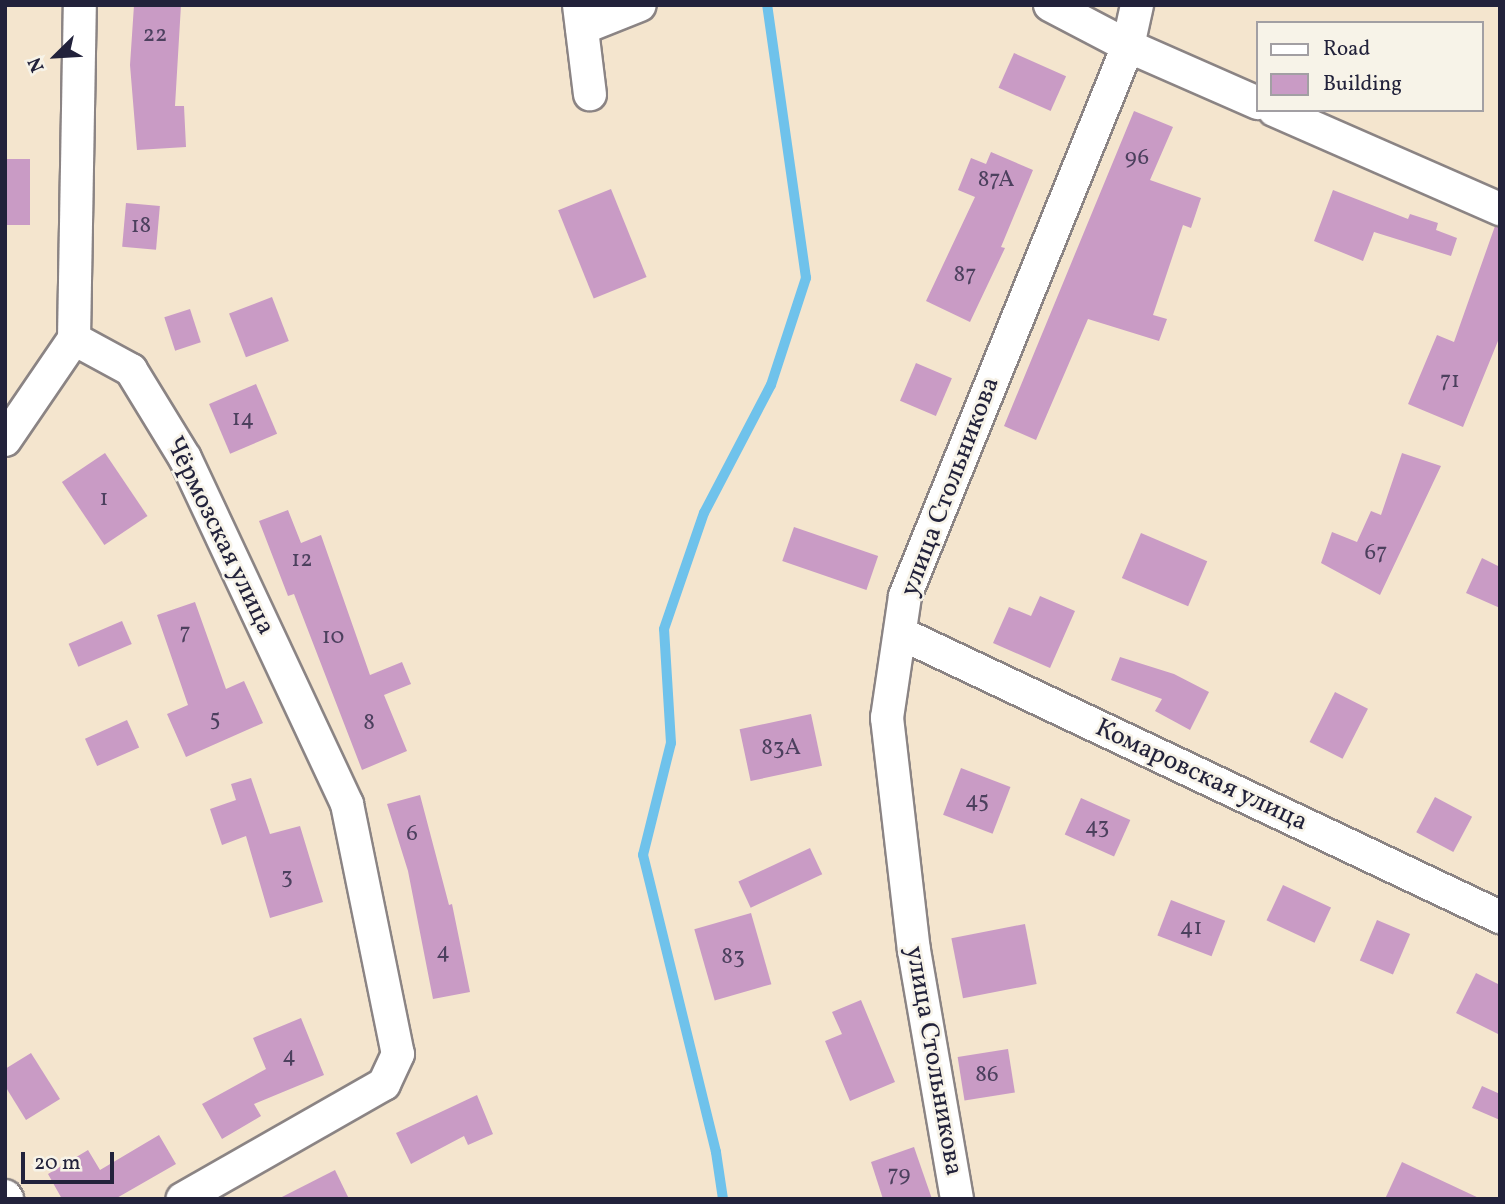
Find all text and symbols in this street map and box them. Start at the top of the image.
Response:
north arrow [21,21,91,91]
house number: 22 [143,21,167,49]
legend [1256,21,1484,112]
text: Road [1323,35,1370,64]
text: N [22,53,52,76]
text: Building [1323,70,1402,99]
house number: 96 [1125,144,1149,172]
house number: 87А [978,166,1014,194]
house number: 18 [131,212,151,240]
house number: 87 [954,261,976,289]
house number: 71 [1440,367,1460,395]
street label: улица Стольникова [895,373,1007,601]
house number: 14 [232,405,254,433]
street label: Чёрмозская улица [157,431,281,641]
house number: 1 [100,485,108,513]
house number: 67 [1365,539,1387,567]
house number: 12 [291,546,313,574]
house number: 7 [179,619,191,647]
house number: 10 [322,623,344,651]
house number: 5 [209,705,221,733]
house number: 8 [363,709,375,737]
street label: Комаровская улица [1090,713,1312,839]
house number: 83А [761,734,801,762]
house number: 45 [965,787,989,815]
house number: 43 [1085,813,1109,841]
house number: 6 [406,820,418,848]
house number: 3 [281,863,293,891]
house number: 41 [1180,914,1202,942]
house number: 4 [436,938,450,966]
house number: 83 [721,943,745,971]
street label: улица Стольникова [897,944,969,1178]
house number: 4 [282,1042,296,1070]
house number: 86 [975,1061,999,1089]
scale bar [24,1138,117,1182]
text: 20 m [34,1149,80,1178]
house number: 79 [888,1161,910,1189]

